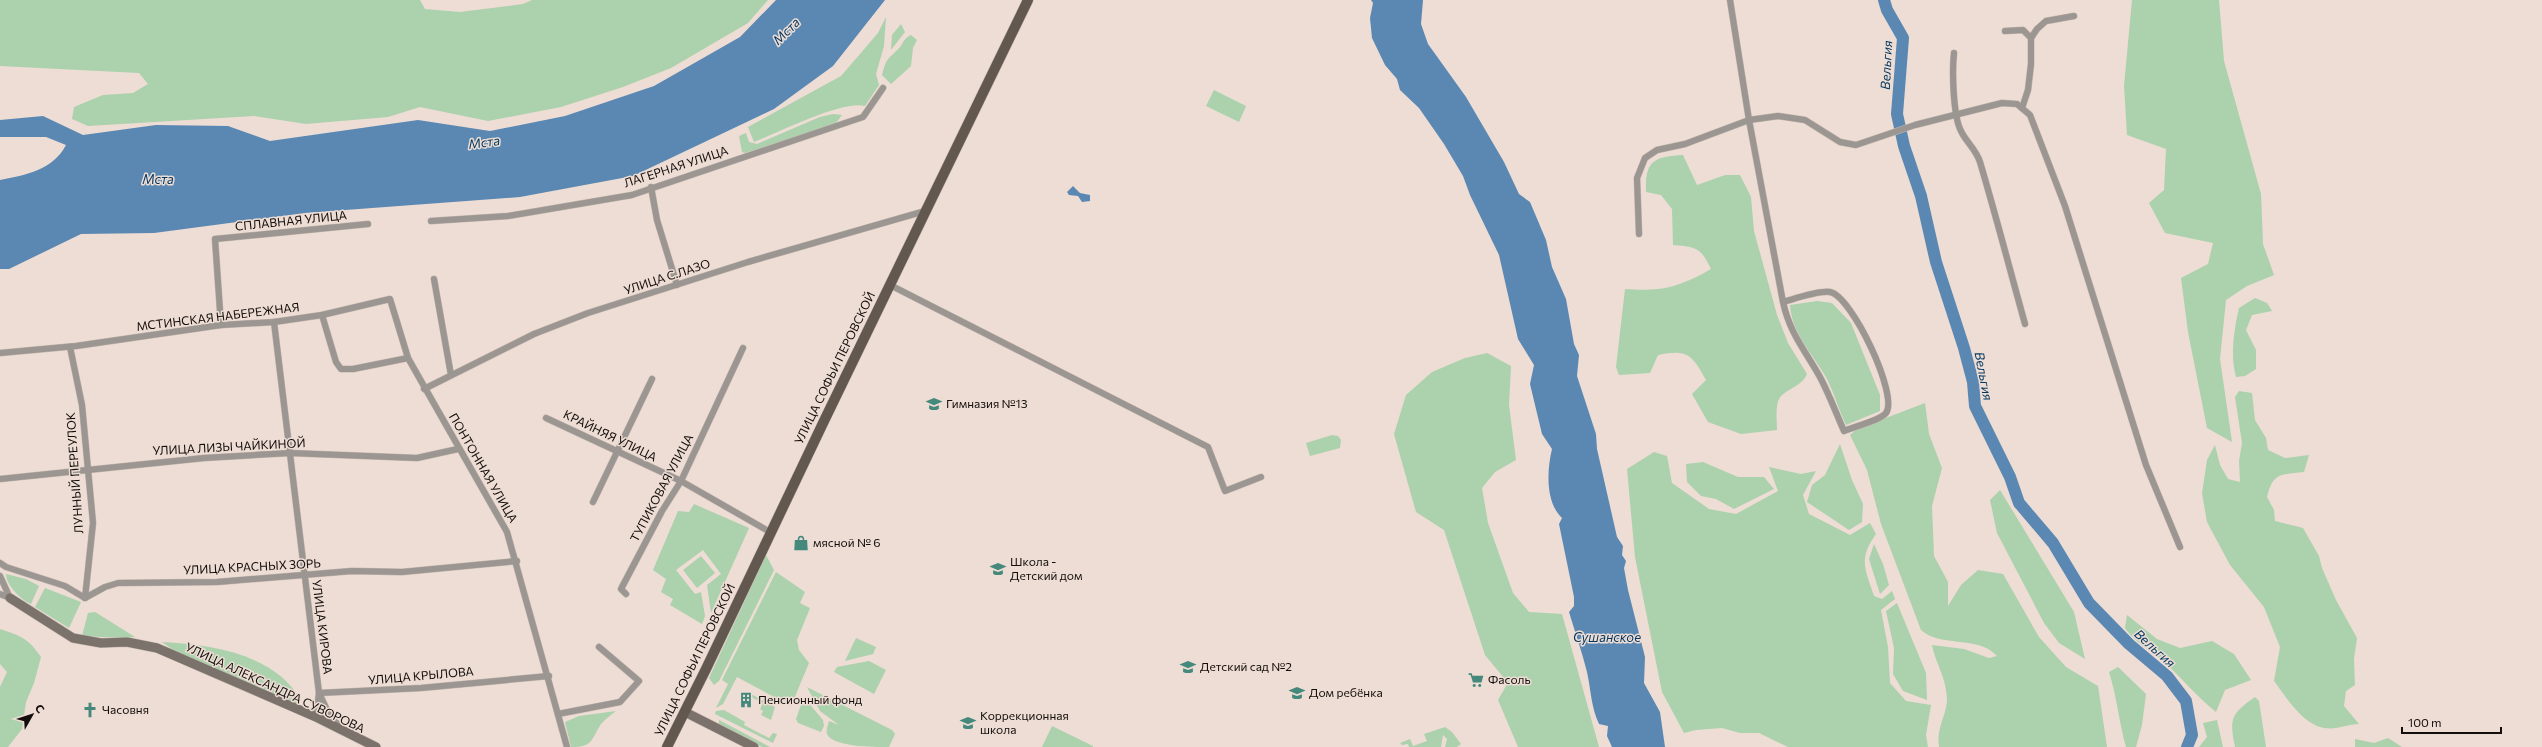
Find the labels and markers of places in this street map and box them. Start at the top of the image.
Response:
school or university icon: Гимназия №13 [925,395,943,413]
place label: Гимназия №13 [946,396,1028,410]
shop icon: мясной № 6 [792,534,810,552]
place label: мясной № 6 [813,535,881,549]
place label: Школа - Детский дом [1010,554,1082,582]
school or university icon: Школа - Детский дом [989,560,1007,578]
school or university icon: Детский сад №2 [1179,658,1197,676]
place label: Детский сад №2 [1200,659,1292,673]
supermarket icon: Фасоль [1467,671,1485,689]
place label: Фасоль [1488,672,1531,686]
school or university icon: Дом ребёнка [1288,684,1306,702]
place label: Дом ребёнка [1309,685,1383,699]
building icon: Пенсионный фонд [737,691,755,709]
place label: Пенсионный фонд [758,692,862,706]
church icon: Часовня [81,701,99,719]
place label: Часовня [102,702,149,716]
place label: Коррекционная школа [980,708,1069,736]
school or university icon: Коррекционная школа [959,714,977,732]

